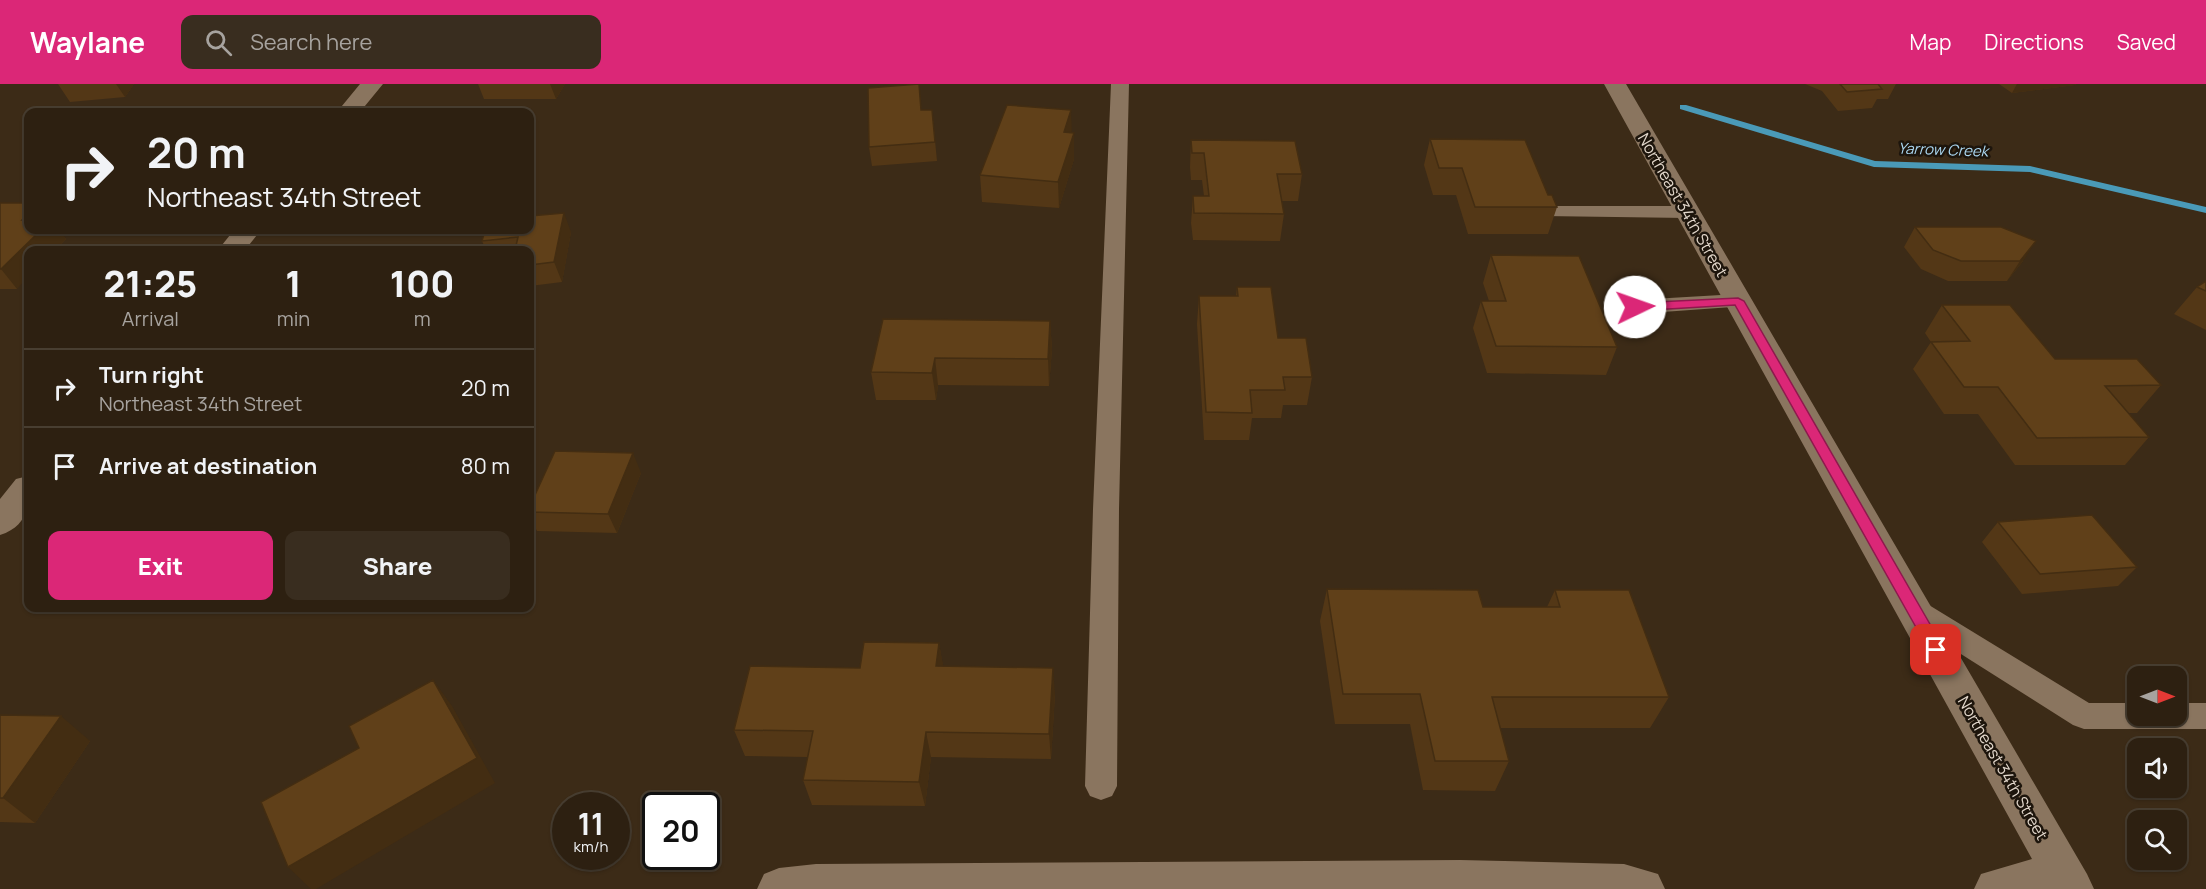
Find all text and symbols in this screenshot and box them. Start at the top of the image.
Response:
search box [181,15,601,69]
text: Waylane [30,23,145,61]
icon: search [202,26,235,59]
text: Search here [250,27,372,57]
text: Map [1910,28,1951,56]
text: Directions [1984,28,2084,56]
text: Saved [2117,28,2176,56]
text: 20 m [147,123,246,181]
street label: Northeast 34th Street [1633,129,1733,281]
icon: right [48,132,126,210]
water label: Yarrow Creek [1898,137,1991,162]
text: Northeast 34th Street [147,178,421,215]
text: 21:25 [103,259,197,308]
text: 1 [285,259,302,308]
text: 100 [390,259,455,308]
position arrow [1603,275,1667,339]
text: Arrival [122,305,179,332]
text: min [277,305,310,332]
text: m [414,305,431,332]
text: Turn right [99,360,204,390]
icon: right [48,372,81,405]
text: 20 m [461,373,510,403]
text: Northeast 34th Street [99,390,302,417]
icon: arrive [48,450,81,483]
text: Arrive at destination [99,451,317,481]
text: 80 m [461,451,510,481]
button: Exit [48,531,273,600]
button: Share [285,531,510,600]
pin [1910,624,1961,675]
icon: arrive [1919,633,1952,666]
north arrow [2127,666,2187,726]
map controls [2127,666,2187,870]
street label: Northeast 34th Street [1953,692,2053,844]
button: sound [2127,738,2187,798]
speed limit sign: 20 [642,792,720,870]
text: 11 [578,803,604,844]
button: search [2127,810,2187,870]
text: km/h [574,836,608,857]

